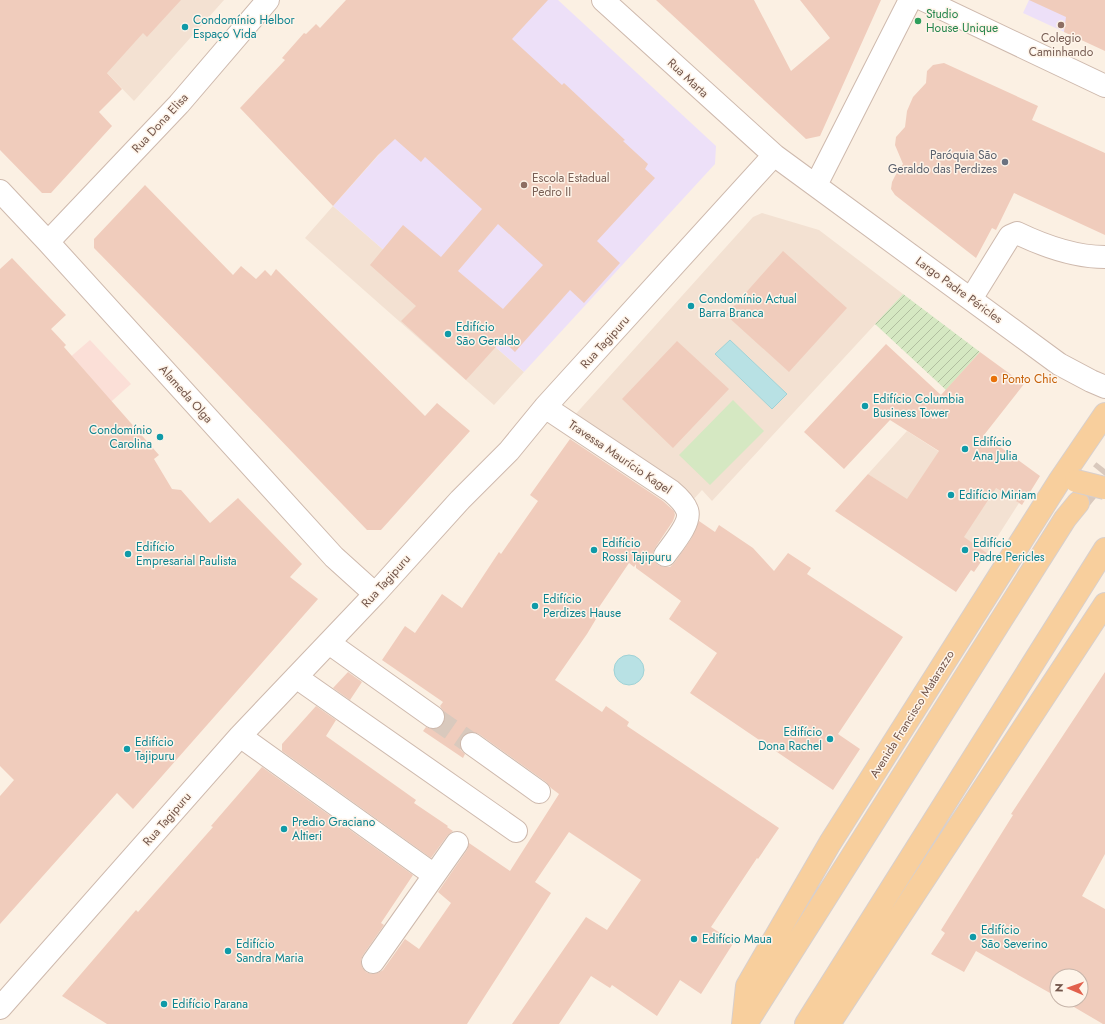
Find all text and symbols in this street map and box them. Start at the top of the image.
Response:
place label: Studio House Unique [926,5,998,37]
place label: Condomínio Helbor Espaço Vida [193,11,295,43]
marker: Studio House Unique [913,16,923,26]
marker: Colegio Caminhando [1056,20,1066,30]
marker: Condomínio Helbor Espaço Vida [180,22,190,32]
place label: Colegio Caminhando [1029,29,1094,61]
street label: Rua Marta [663,54,713,102]
street label: Rua Dona Elisa [128,89,193,157]
place label: Paróquia São Geraldo das Perdizes [888,146,997,178]
marker: Paróquia São Geraldo das Perdizes [1000,157,1010,167]
place label: Escola Estadual Pedro II [532,169,610,201]
marker: Escola Estadual Pedro II [519,180,529,190]
street label: Largo Padre Péricles [912,252,1006,328]
place label: Condomínio Actual Barra Branca [699,290,797,322]
marker: Condomínio Actual Barra Branca [686,301,696,311]
street label: Rua Tagipuru [576,311,634,373]
place label: Edifício São Geraldo [456,318,521,350]
marker: Edifício São Geraldo [443,329,453,339]
street label: Alameda Olga [155,361,217,427]
place label: Ponto Chic [1002,370,1058,388]
marker: Ponto Chic [989,374,999,384]
place label: Edifício Columbia Business Tower [873,390,964,422]
marker: Edifício Columbia Business Tower [860,401,870,411]
street label: Travessa Maurício Kagel [565,416,675,498]
place label: Condomínio Carolina [89,421,152,453]
marker: Condomínio Carolina [155,432,165,442]
place label: Edifício Ana Julia [973,433,1018,465]
marker: Edifício Ana Julia [960,444,970,454]
place label: Edifício Miriam [959,486,1036,504]
marker: Edifício Miriam [946,490,956,500]
place label: Edifício Rossi Tajipuru [602,534,672,566]
place label: Edifício Padre Pericles [973,534,1045,566]
place label: Edifício Empresarial Paulista [136,538,237,570]
marker: Edifício Rossi Tajipuru [589,545,599,555]
marker: Edifício Padre Pericles [960,545,970,555]
marker: Edifício Empresarial Paulista [123,549,133,559]
street label: Rua Tagipuru [357,550,415,612]
place label: Edifício Perdizes Hause [543,590,621,622]
marker: Edifício Perdizes Hause [530,601,540,611]
street label: Avenida Francisco Matarazzo [865,646,959,781]
place label: Edifício Dona Rachel [758,723,822,755]
place label: Edifício Tajipuru [135,733,175,765]
marker: Edifício Dona Rachel [825,734,835,744]
marker: Edifício Tajipuru [122,744,132,754]
street label: Rua Tagipuru [139,788,195,850]
place label: Predio Graciano Altieri [292,813,376,845]
marker: Predio Graciano Altieri [279,824,289,834]
place label: Edifício São Severino [981,921,1048,953]
place label: Edifício Maua [702,930,772,948]
marker: Edifício São Severino [968,932,978,942]
marker: Edifício Maua [689,934,699,944]
place label: Edifício Sandra Maria [236,935,304,967]
marker: Edifício Sandra Maria [223,946,233,956]
north arrow [1049,968,1089,1008]
text: N [1051,983,1067,992]
place label: Edifício Parana [172,995,248,1013]
marker: Edifício Parana [159,999,169,1009]

